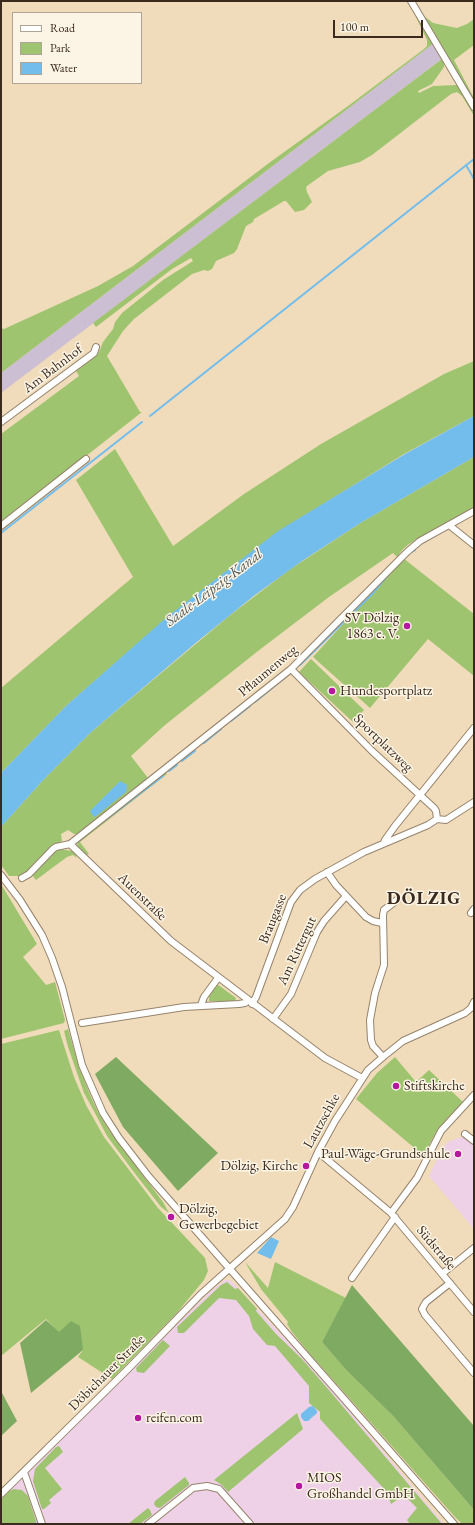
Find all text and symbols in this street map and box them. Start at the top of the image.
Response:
legend [12,12,142,84]
scale bar [335,12,425,38]
text: 100 m [340,19,369,35]
text: Road [50,20,75,36]
text: Park [50,40,70,56]
text: Water [50,60,77,76]
street label: Am Bahnhof [20,341,86,397]
water label: Saale-Leipzig-Kanal [162,546,266,630]
place label: SV Dölzig 1863 e. V. [345,610,399,642]
marker: SV Dölzig 1863 e. V. [402,621,412,631]
street label: Pflaumenweg [235,641,301,701]
place label: Hundesportplatz [340,683,432,699]
marker: Hundesportplatz [327,686,337,696]
street label: Sportplatzweg [350,710,416,776]
street label: Auenstraße [114,870,170,924]
district label: DÖLZIG [387,888,461,910]
street label: Braugasse [255,892,291,946]
street label: Am Rittergut [274,914,320,988]
place label: Stiftskirche [404,1078,465,1094]
marker: Stiftskirche [391,1081,401,1091]
street label: Lautzschke [300,1091,344,1151]
place label: Paul-Wäge-Grundschule [321,1146,450,1162]
marker: Paul-Wäge-Grundschule [453,1149,463,1159]
place label: Dölzig, Kirche [221,1158,298,1174]
marker: Dölzig, Kirche [301,1161,311,1171]
place label: Dölzig, Gewerbegebiet [179,1201,259,1234]
marker: Dölzig, Gewerbegebiet [166,1212,176,1222]
street label: Südstraße [413,1222,459,1274]
street label: Döbichauer Straße [65,1331,149,1415]
place label: reifen.com [146,1410,203,1426]
marker: reifen.com [133,1413,143,1423]
place label: MIOS Großhandel GmbH [307,1470,414,1502]
marker: MIOS Großhandel GmbH [294,1481,304,1491]

